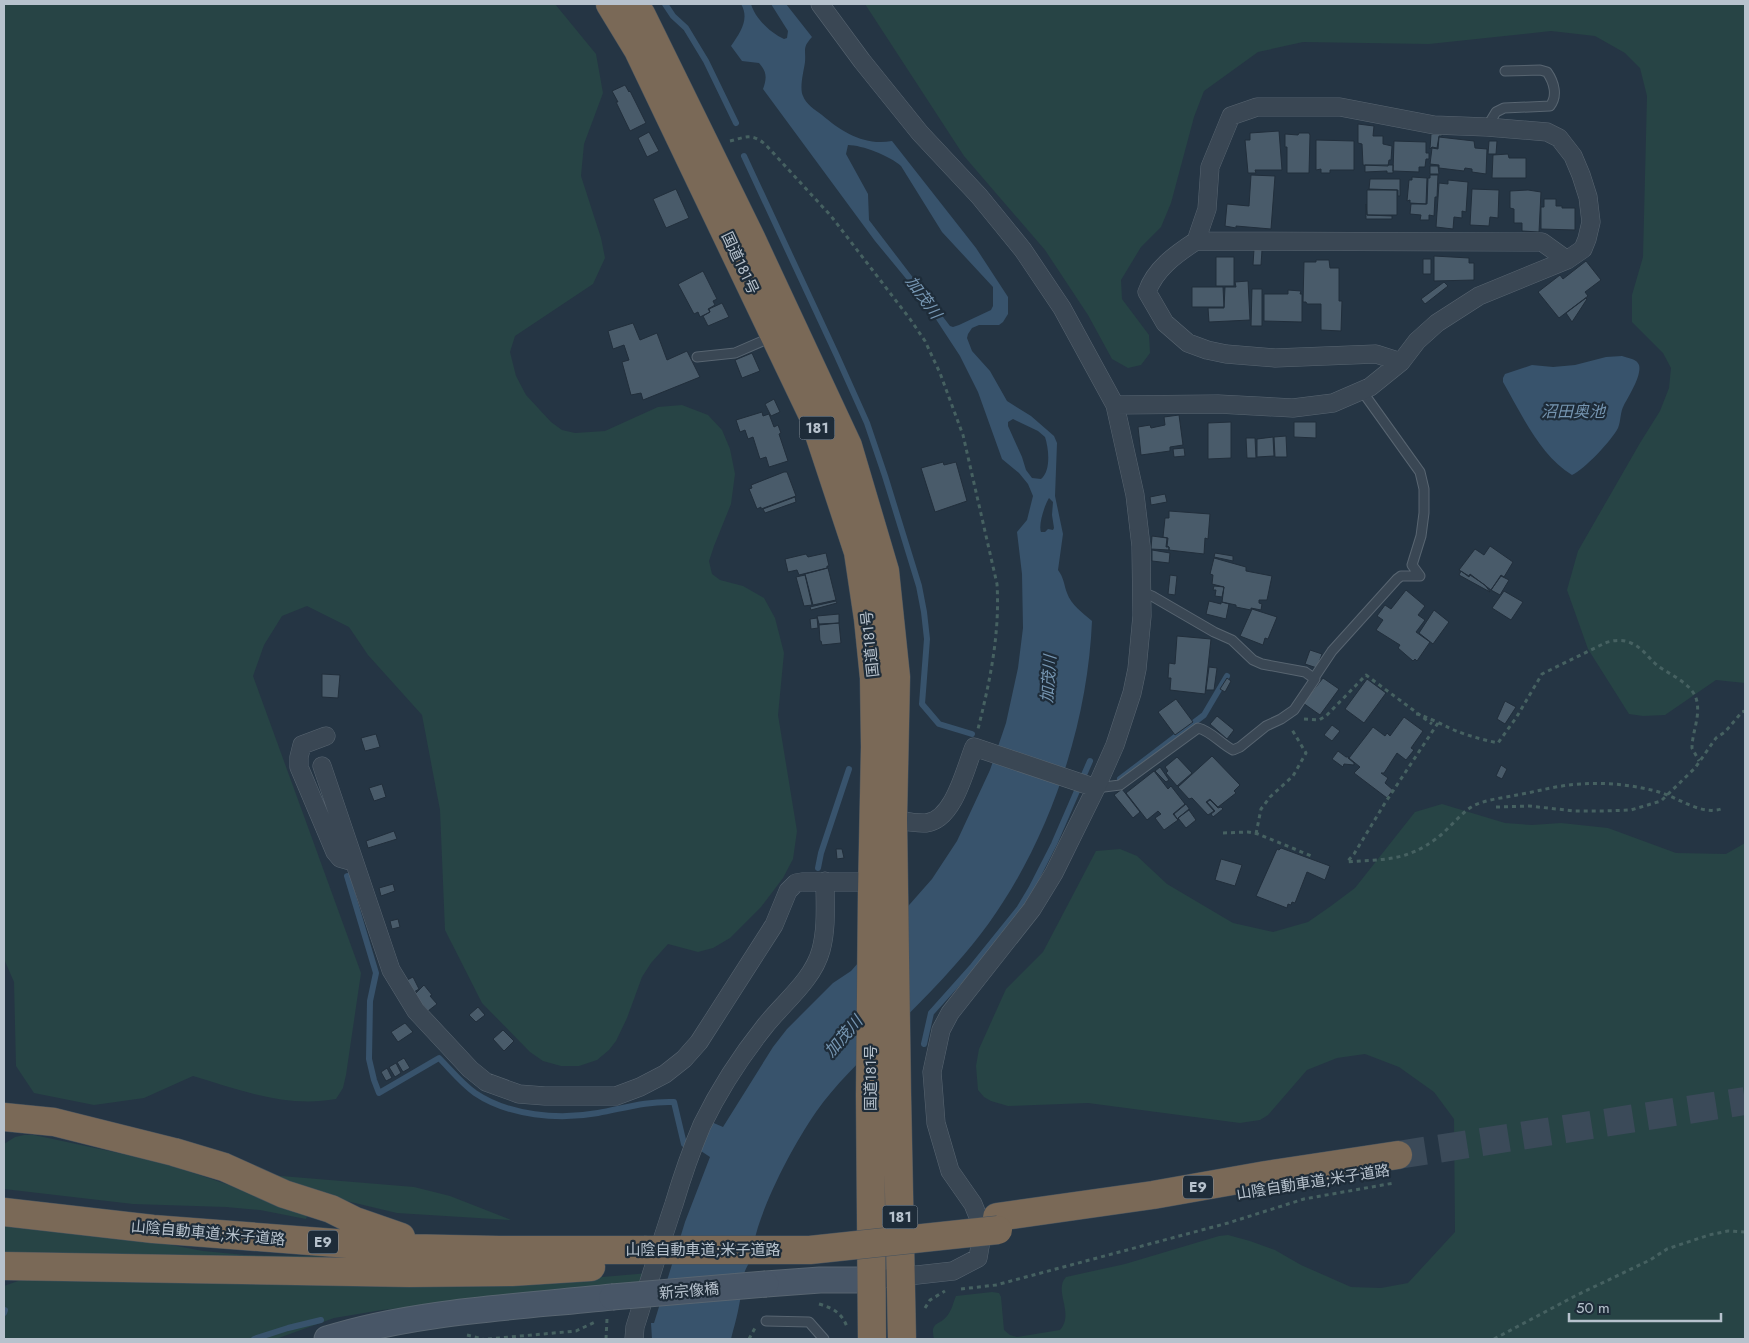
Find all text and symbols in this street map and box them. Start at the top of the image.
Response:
street label: 国道181号 [716,228,764,298]
water label: 加茂川 [900,271,948,325]
water label: 沼田奥池 [1541,400,1607,423]
road number: 181 [800,416,834,439]
street label: 国道181号 [856,610,884,678]
water label: 加茂川 [1035,652,1062,704]
water label: 加茂川 [819,1009,869,1062]
street label: 国道181号 [860,1045,882,1111]
street label: 山陰自動車道;米子道路 [1235,1159,1391,1205]
road number: E9 [1183,1176,1213,1198]
road number: 181 [882,1206,918,1228]
street label: 山陰自動車道;米子道路 [130,1215,286,1251]
road number: E9 [308,1230,338,1254]
street label: 山陰自動車道;米子道路 [626,1239,780,1261]
street label: 新宗像橋 [658,1277,720,1305]
scale bar [1569,1290,1722,1322]
text: 50 m [1576,1297,1610,1319]

